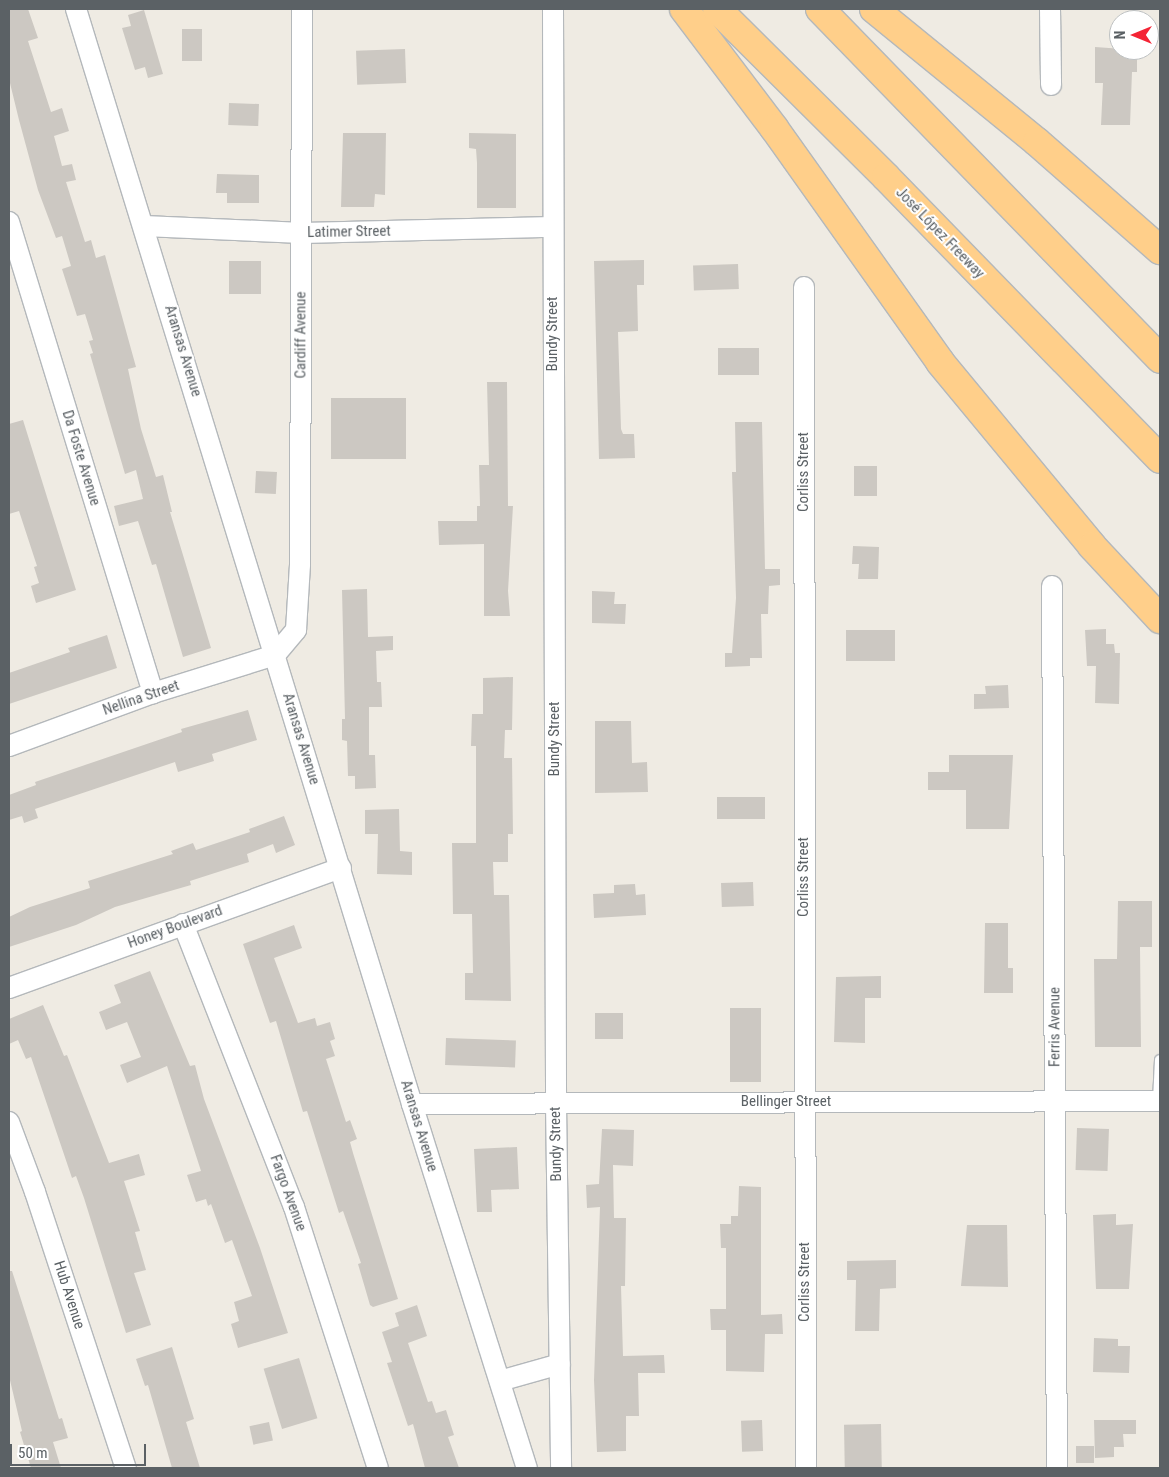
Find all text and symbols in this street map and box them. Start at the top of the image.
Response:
north arrow [1109,10,1159,60]
text: N [1112,31,1128,39]
street label: José López Freeway [892,184,988,282]
street label: Latimer Street [307,222,391,242]
street label: Cardiff Avenue [292,291,310,379]
street label: Bundy Street [544,297,562,371]
street label: Aransas Avenue [161,303,205,399]
street label: Da Foste Avenue [58,408,104,508]
street label: Corliss Street [795,432,813,512]
street label: Nellina Street [100,677,182,719]
street label: Aransas Avenue [279,691,323,787]
street label: Bundy Street [546,702,564,776]
street label: Corliss Street [795,837,813,917]
street label: Honey Boulevard [125,902,225,952]
street label: Ferris Avenue [1046,987,1064,1067]
street label: Aransas Avenue [397,1078,441,1174]
street label: Bellinger Street [741,1093,831,1111]
street label: Bundy Street [546,1106,566,1182]
street label: Fargo Avenue [266,1152,310,1234]
street label: Corliss Street [796,1242,814,1322]
street label: Hub Avenue [50,1259,88,1331]
scale bar [12,1434,149,1466]
text: 50 m [18,1444,48,1462]

